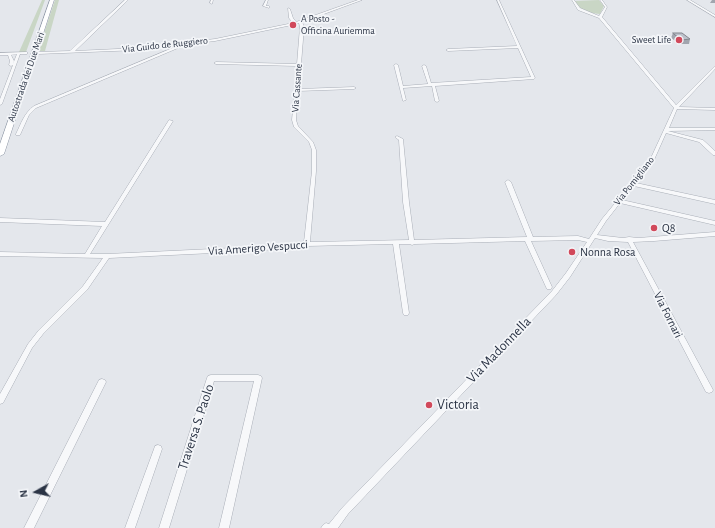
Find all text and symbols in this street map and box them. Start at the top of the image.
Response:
place label: A Posto - Officina Auriemma [301,13,375,36]
marker: A Posto - Officina Auriemma [288,20,298,30]
street label: Autostrada dei Due Mari [5,30,47,124]
place label: Sweet Life [632,34,671,46]
street label: Via Guido de Ruggiero [122,35,208,55]
marker: Sweet Life [674,35,684,45]
street label: Via Cassante [289,63,305,113]
street label: Via Pomigliano [611,154,657,208]
place label: Q8 [662,221,675,235]
marker: Q8 [649,223,659,233]
street label: Via Amerigo Vespucci [208,237,308,259]
place label: Nonna Rosa [580,245,636,259]
marker: Nonna Rosa [567,247,577,257]
street label: Via Fornari [650,289,686,341]
street label: Via Madonnella [463,313,535,387]
street label: Traversa S. Paolo [174,382,218,472]
place label: Victoria [437,397,479,413]
marker: Victoria [424,400,434,410]
north arrow [16,472,56,512]
text: N [18,489,30,498]

